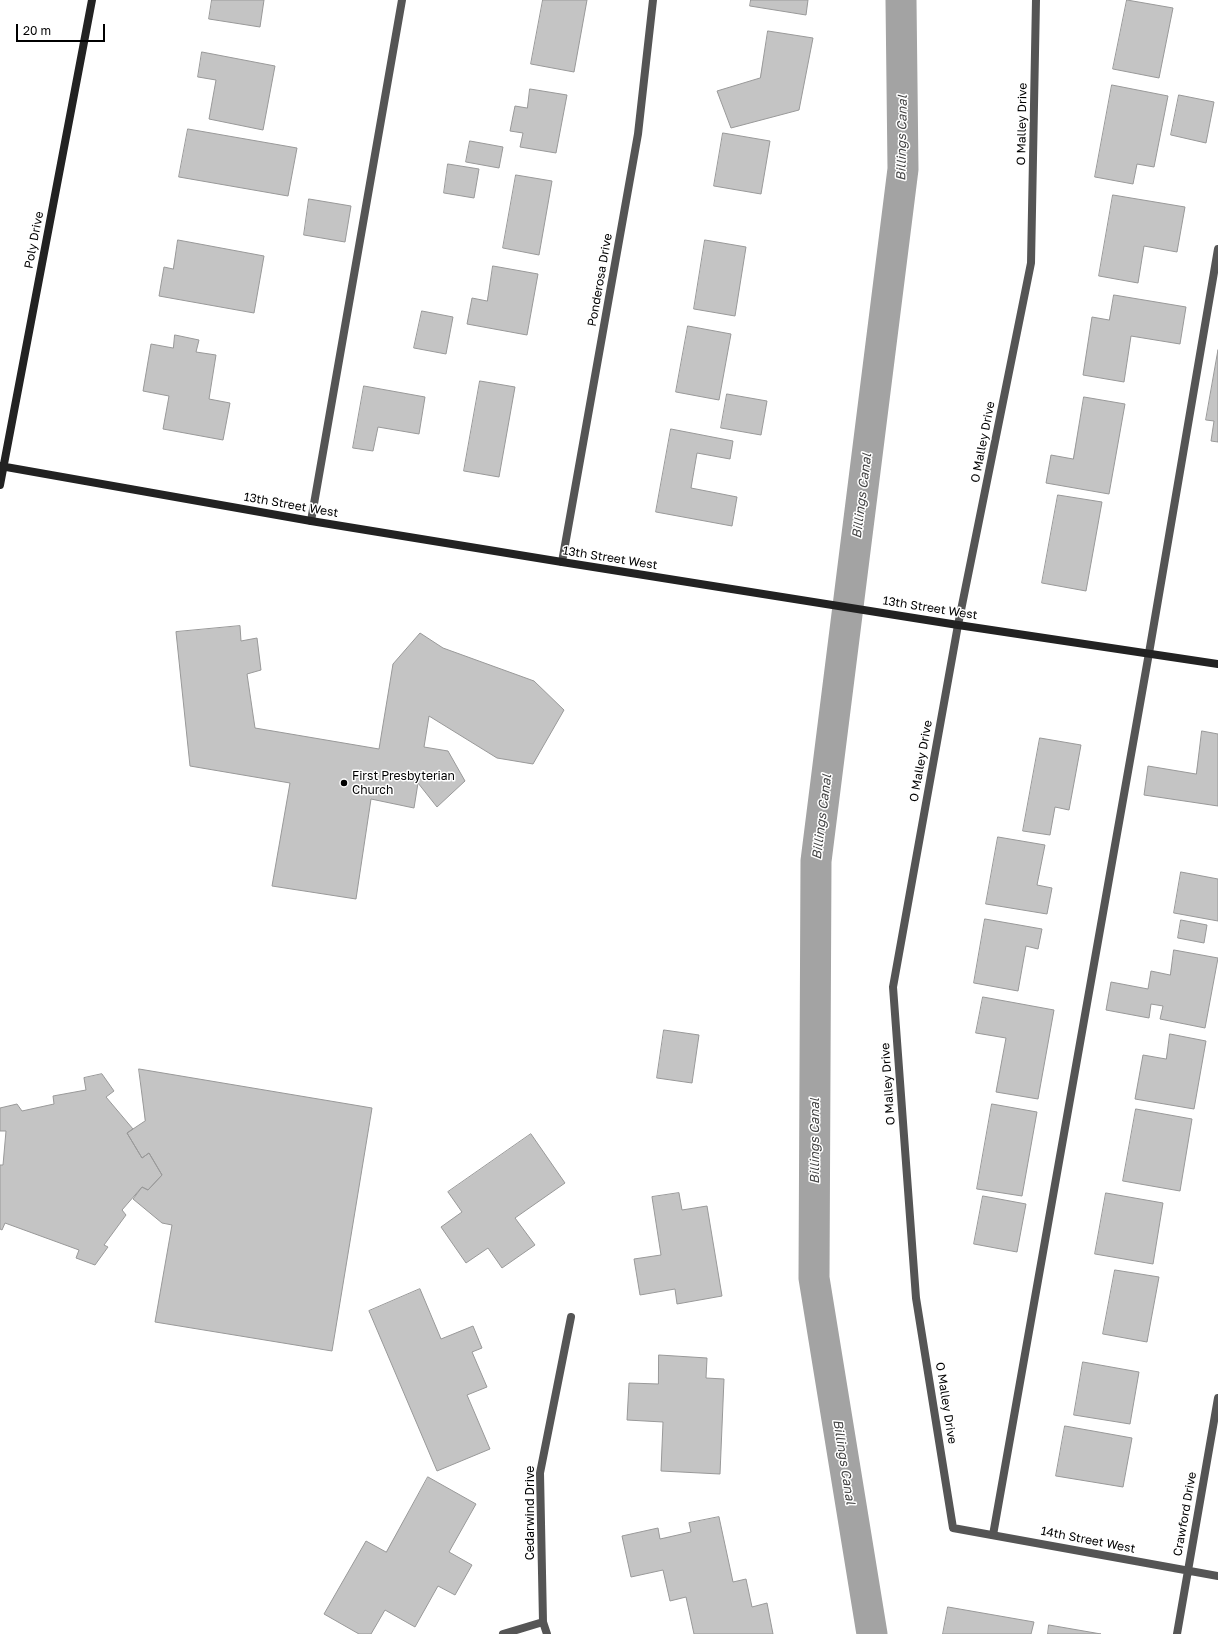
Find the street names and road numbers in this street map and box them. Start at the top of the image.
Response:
street label: O Malley Drive [1014,83,1030,165]
street label: Poly Drive [21,210,47,270]
street label: Ponderosa Drive [585,232,615,328]
street label: O Malley Drive [968,400,998,484]
street label: 13th Street West [243,490,339,520]
street label: 13th Street West [562,543,658,573]
street label: 13th Street West [882,593,978,623]
street label: O Malley Drive [907,719,935,803]
street label: O Malley Drive [878,1042,898,1126]
street label: O Malley Drive [932,1361,960,1445]
street label: Cedarwind Drive [523,1466,537,1560]
street label: Crawford Drive [1170,1471,1200,1557]
street label: 14th Street West [1040,1524,1136,1556]

